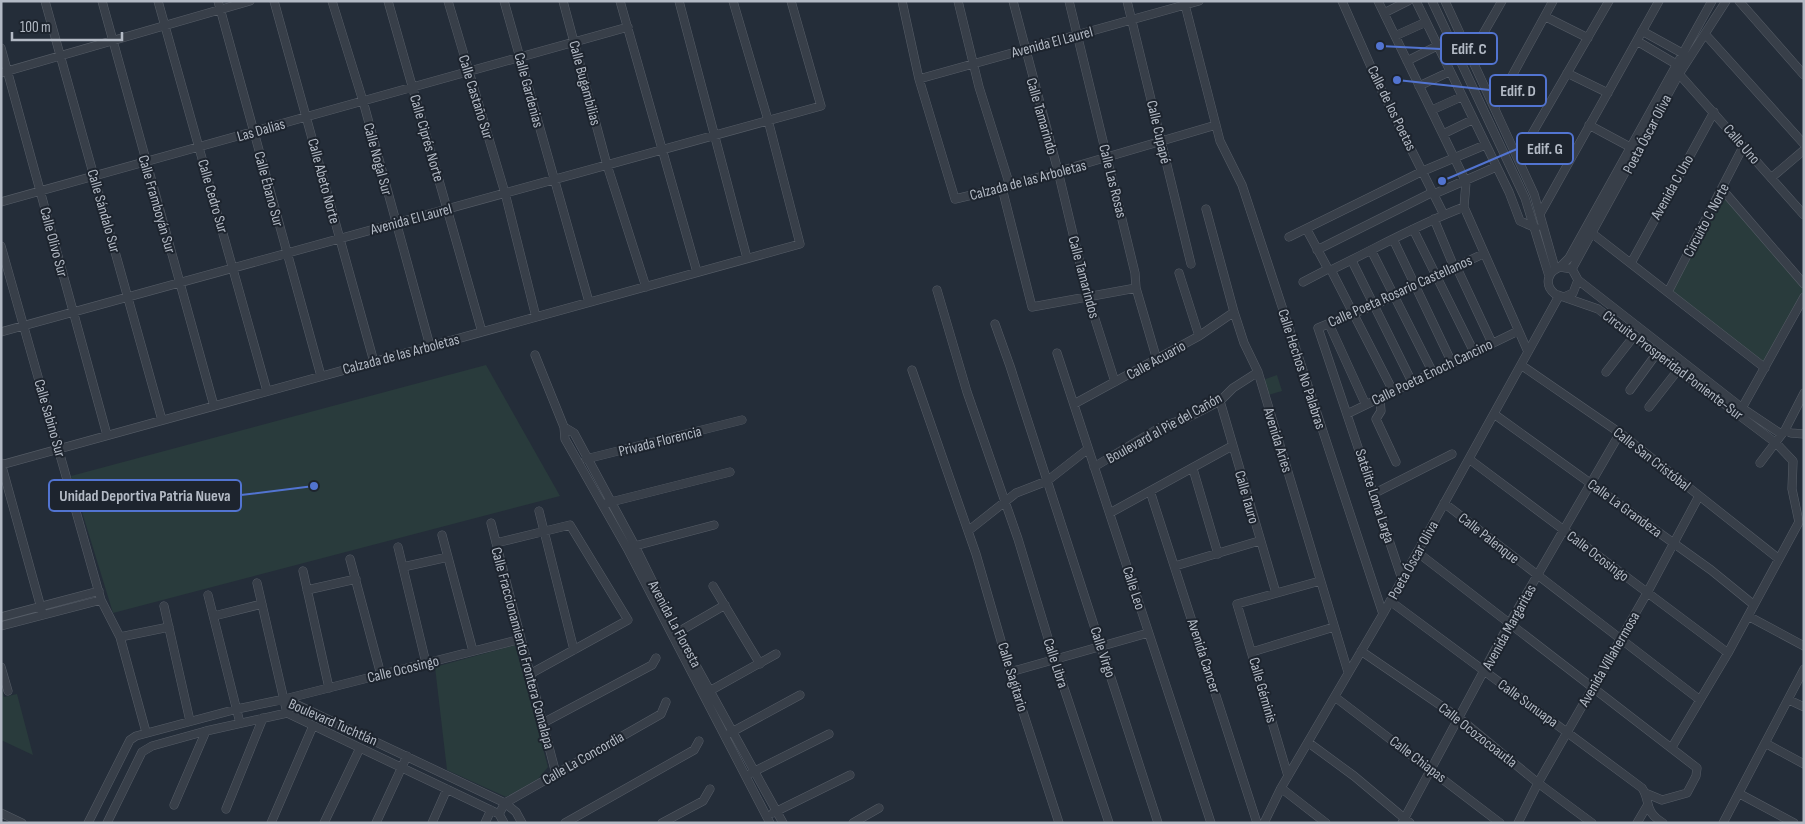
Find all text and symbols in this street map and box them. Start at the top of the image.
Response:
scale bar [12,10,122,42]
text: 100 m [20,18,51,37]
street label: Avenida El Laurel [1008,23,1095,63]
callout: Edif. C [1441,33,1497,64]
street label: Calle Bugambilias [564,39,605,128]
text: Edif. C [1451,40,1487,59]
street label: Calle Gardenias [509,51,548,130]
street label: Calle Castaño Sur [454,53,498,142]
street label: Calle de los Poetas [1363,63,1420,154]
callout: Edif. D [1490,75,1546,106]
street label: Calle Tamarindo [1021,76,1062,157]
text: Edif. D [1500,82,1536,101]
street label: Poeta Óscar Oliva [1619,91,1676,177]
street label: Calle Ciprés Norte [405,92,448,184]
street label: Calle Cupapé [1142,99,1175,166]
street label: Las Dalias [235,115,287,146]
street label: Calle Uno [1719,120,1764,168]
street label: Calle Nogal Sur [359,121,396,198]
callout: Edif. G [1517,133,1573,164]
street label: Calle Abeto Norte [303,136,344,226]
text: Edif. G [1527,140,1563,159]
street label: Calle Las Rosas [1094,142,1131,220]
street label: Calle Ébano Sur [249,149,288,229]
street label: Avenida C Uno [1646,151,1698,224]
street label: Calle Framboyán Sur [133,153,180,256]
street label: Calzada de las Arboletas [968,156,1089,205]
street label: Calle Cedro Sur [193,157,232,236]
street label: Calle Sándalo Sur [83,167,125,256]
street label: Circuito C Norte [1679,180,1734,260]
street label: Avenida El Laurel [367,200,454,240]
street label: Calle Olivo Sur [35,205,72,280]
street label: Calle Tamarindos [1063,234,1104,320]
street label: Calle Poeta Rosario Castellanos [1325,251,1475,332]
street label: Circuito Prosperidad Poniente-Sur [1599,306,1747,425]
street label: Calle Hechos No Palabras [1273,307,1330,432]
street label: Calzada de las Arboletas [341,330,462,379]
street label: Calle Poeta Enoch Cancino [1369,335,1496,410]
street label: Calle Acuario [1123,336,1189,384]
street label: Calle Sabino Sur [29,377,70,460]
street label: Boulevard al Pie del Cañón [1103,389,1226,468]
street label: Avenida Aries [1258,404,1296,475]
street label: Privada Florencia [617,422,704,461]
street label: Calle San Cristóbal [1609,423,1694,495]
street label: Satélite Loma Larga [1350,447,1399,546]
street label: Calle Tauro [1230,468,1263,526]
street label: Calle La Grandeza [1584,475,1666,542]
callout: Unidad Deportiva Patria Nueva [49,480,241,511]
text: Unidad Deportiva Patria Nueva [59,487,231,506]
street label: Calle Palenque [1454,509,1523,568]
street label: Poeta Óscar Oliva [1384,517,1443,603]
street label: Calle Ocosingo [1563,527,1633,586]
street label: Calle Fraccionamiento Frontera Comalapa [486,545,559,751]
street label: Calle Leo [1118,564,1149,612]
street label: Avenida La Floresta [643,577,706,671]
street label: Avenida Margaritas [1478,581,1541,674]
street label: Avenida Villahermosa [1574,608,1644,711]
street label: Avenida Cancer [1182,616,1225,696]
street label: Calle Virgo [1085,624,1120,680]
street label: Calle Libra [1039,636,1073,691]
street label: Calle Sagitario [993,640,1032,714]
street label: Calle Ocosingo [365,651,441,688]
street label: Calle Géminis [1244,655,1281,725]
street label: Calle Sunuapa [1494,675,1562,732]
street label: Boulevard Tuchtlán [285,694,380,751]
street label: Calle Ocozocoautla [1434,699,1521,772]
street label: Calle La Concordia [539,727,628,789]
street label: Calle Chiapas [1385,732,1450,787]

